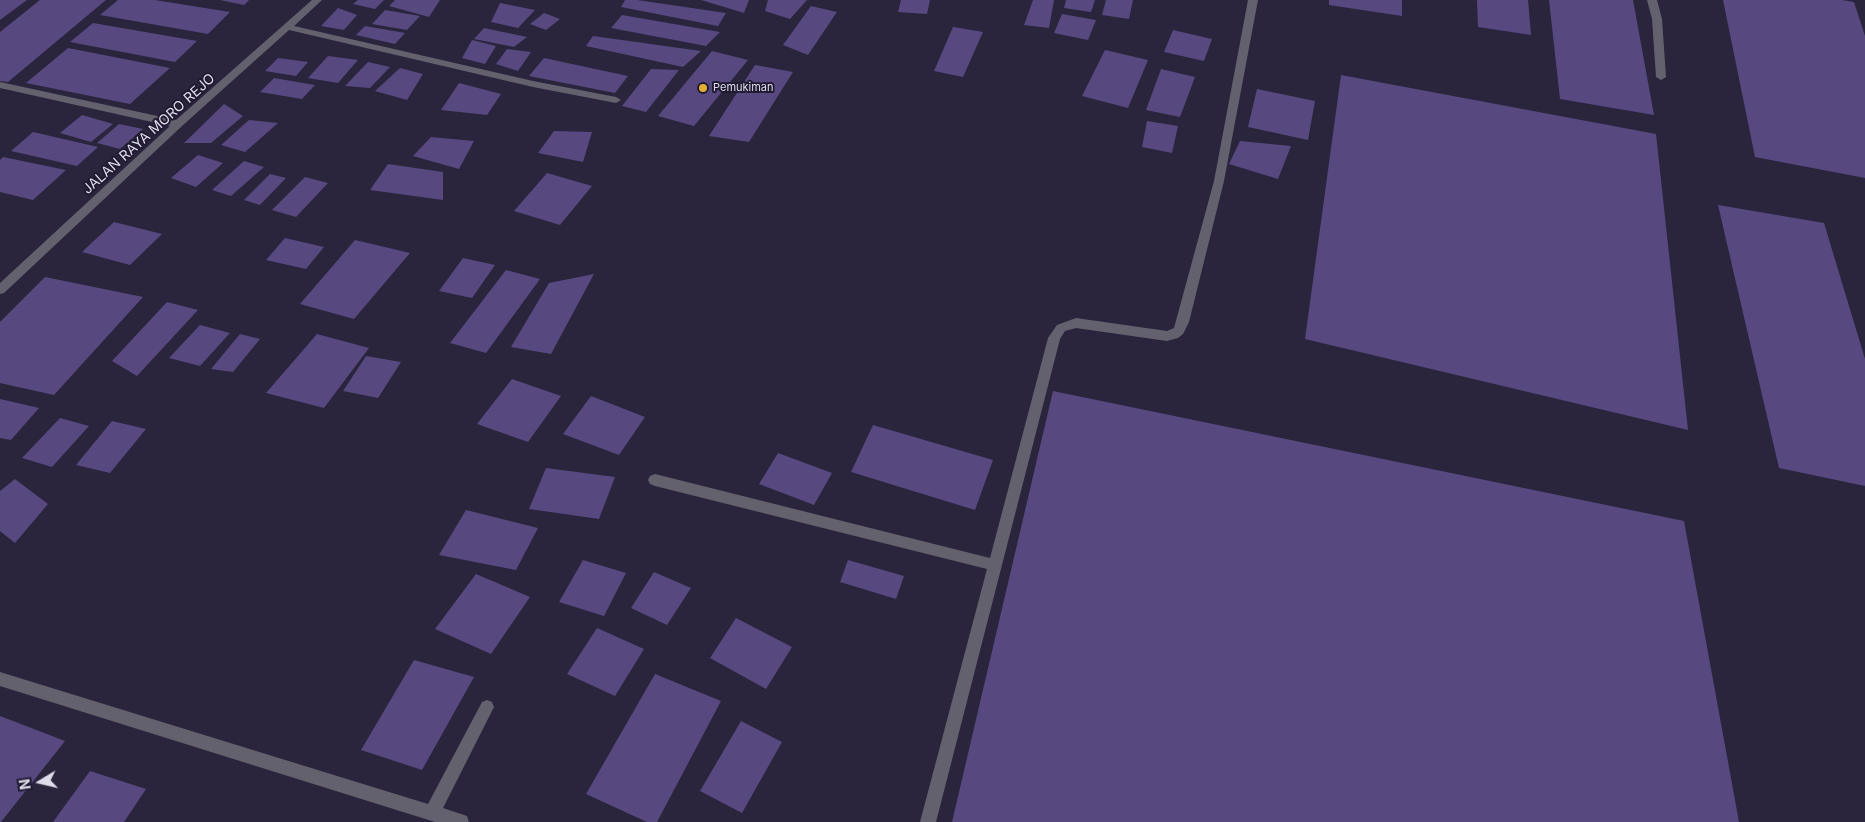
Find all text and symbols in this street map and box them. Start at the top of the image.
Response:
street label: JALAN RAYA MORO REJO [79,70,219,198]
place label: Pemukiman [713,81,774,95]
marker: Pemukiman [697,82,709,94]
north arrow [15,757,65,807]
text: N [15,778,34,791]

